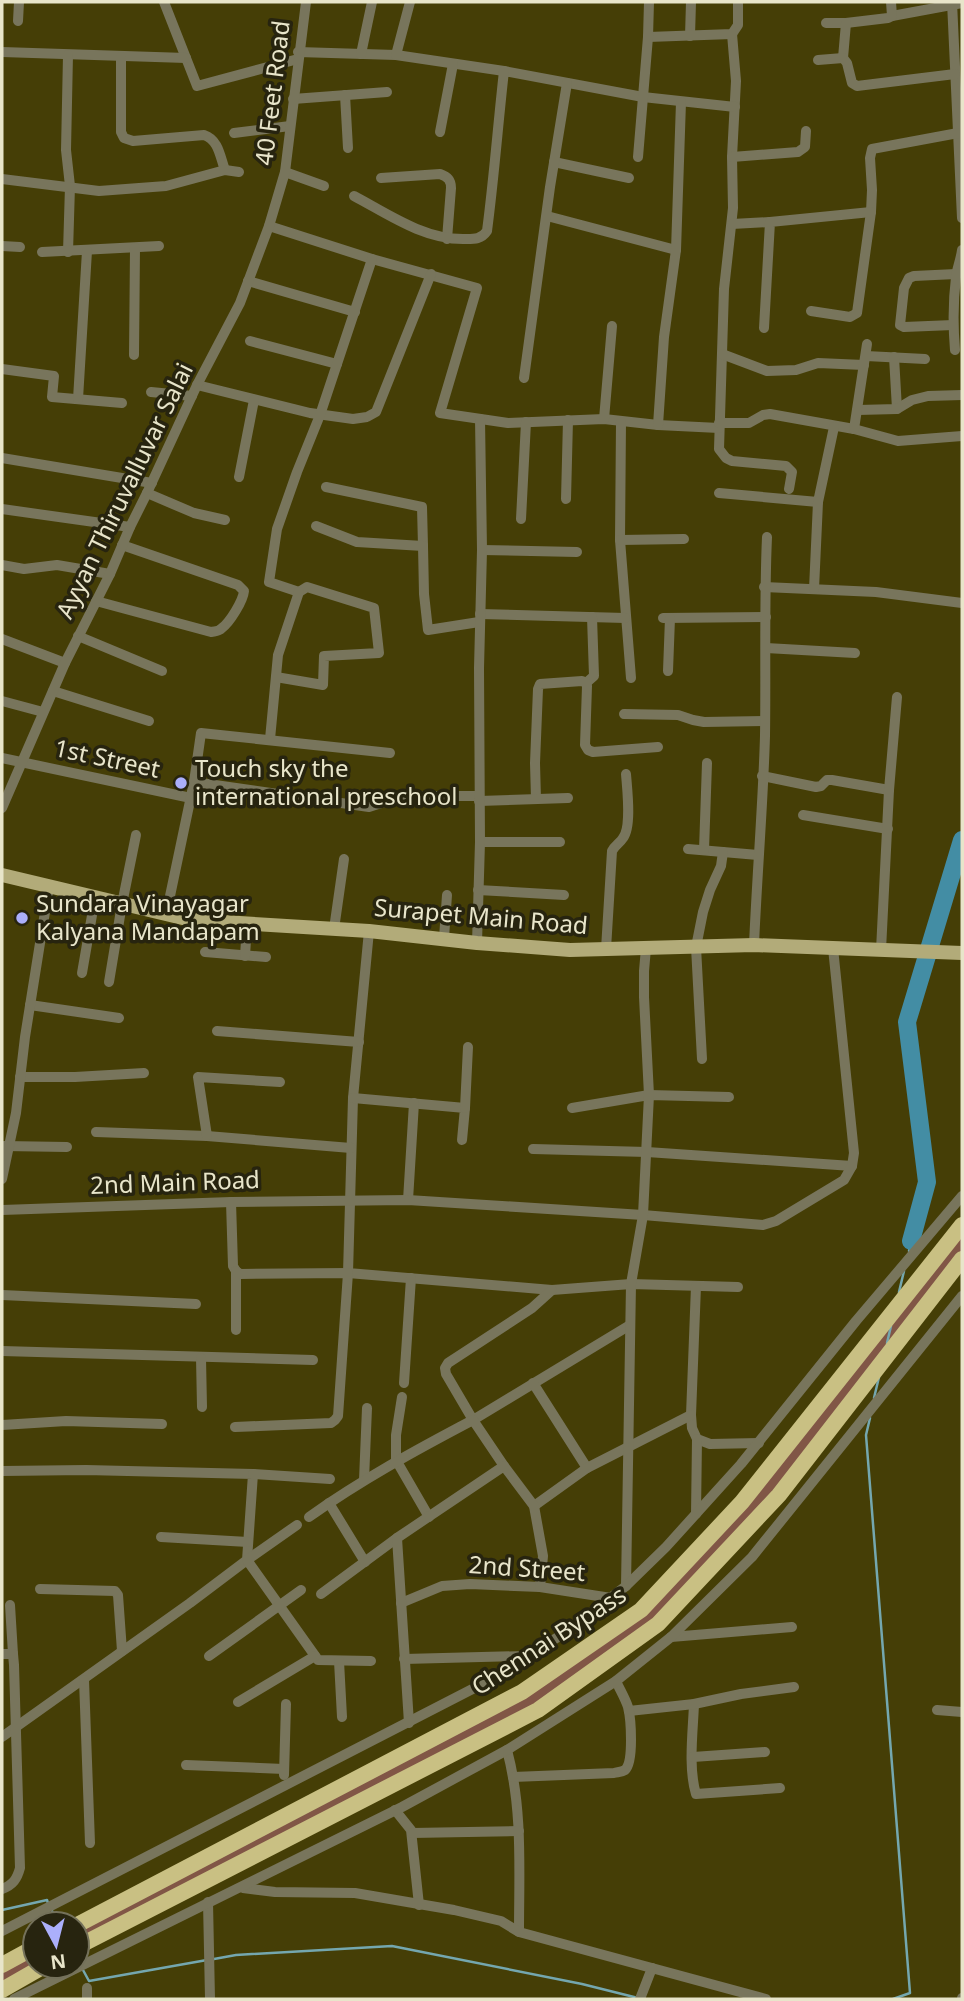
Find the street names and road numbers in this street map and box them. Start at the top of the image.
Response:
street label: 40 Feet Road [246,18,297,167]
street label: Ayyan Thiruvalluvar Salai [47,357,200,624]
street label: 1st Street [51,730,163,785]
street label: Surapet Main Road [373,890,589,941]
street label: 2nd Main Road [90,1162,260,1201]
street label: 2nd Street [468,1547,587,1588]
street label: Chennai Bypass [464,1577,632,1702]

